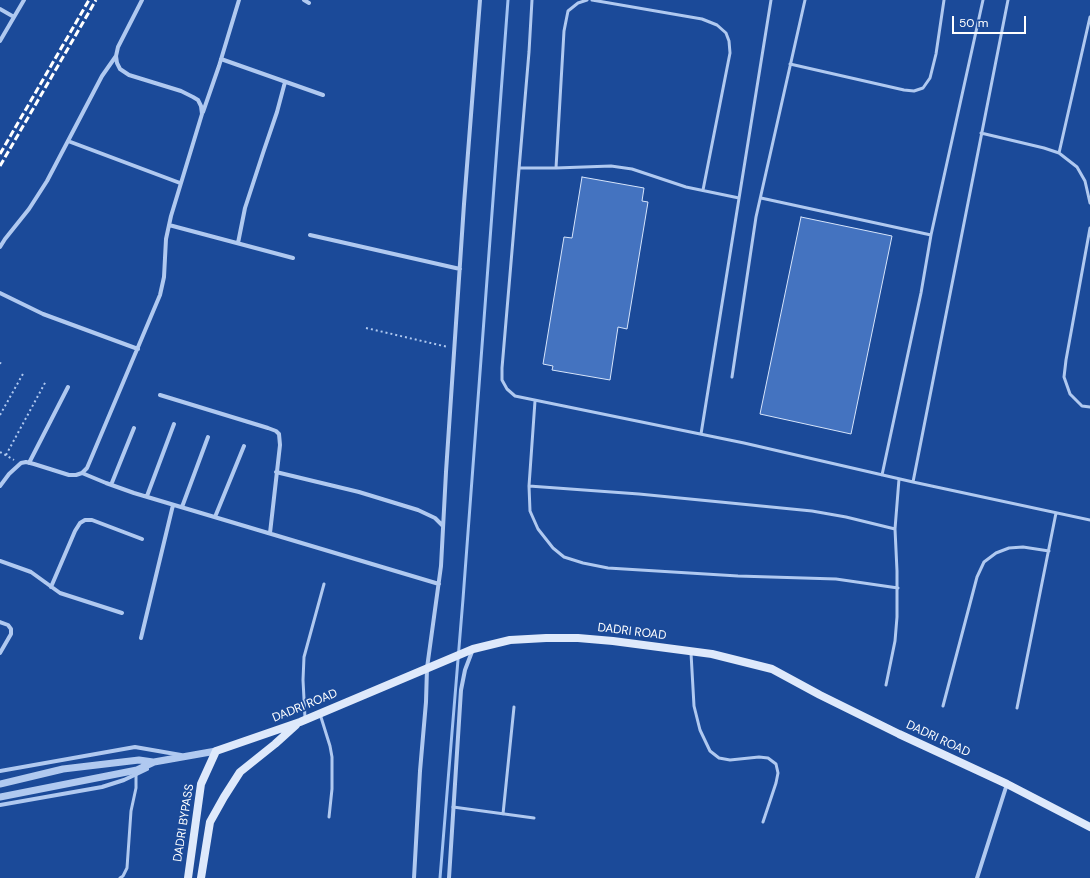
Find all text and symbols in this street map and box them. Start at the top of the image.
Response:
scale bar [954,8,1028,34]
text: 50 m [959,15,988,31]
street label: DADRI ROAD [597,621,667,643]
street label: DADRI ROAD [270,686,340,726]
street label: DADRI ROAD [904,718,972,760]
street label: DADRI BYPASS [171,783,197,863]

